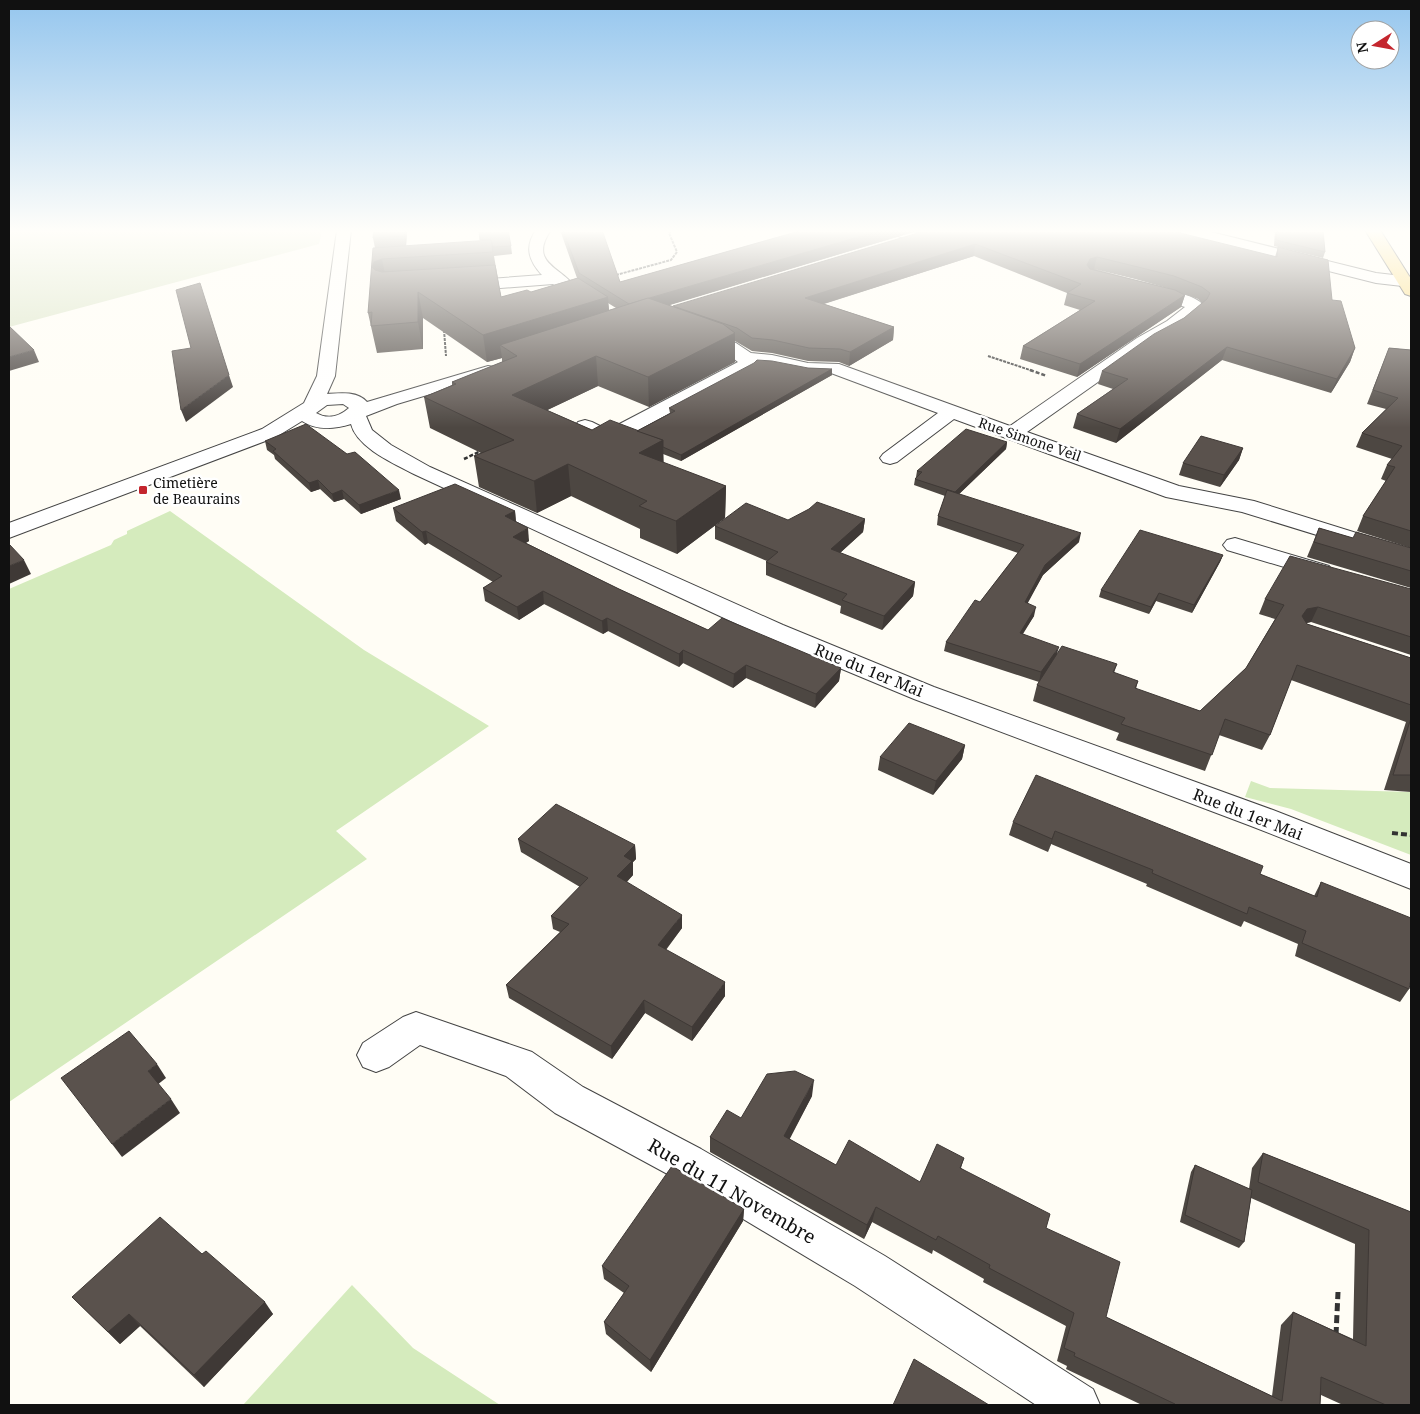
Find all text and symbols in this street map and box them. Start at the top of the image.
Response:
north arrow [1350,20,1400,70]
text: N [1351,40,1372,55]
street label: Rue Simone Veil [976,412,1085,466]
place label: Cimetière de Beaurains [153,473,240,508]
marker: Cimetière de Beaurains [137,484,149,496]
street label: Rue du 1er Mai [811,638,927,702]
street label: Rue du 1er Mai [1190,783,1306,845]
street label: Rue du 11 Novembre [643,1132,821,1250]

